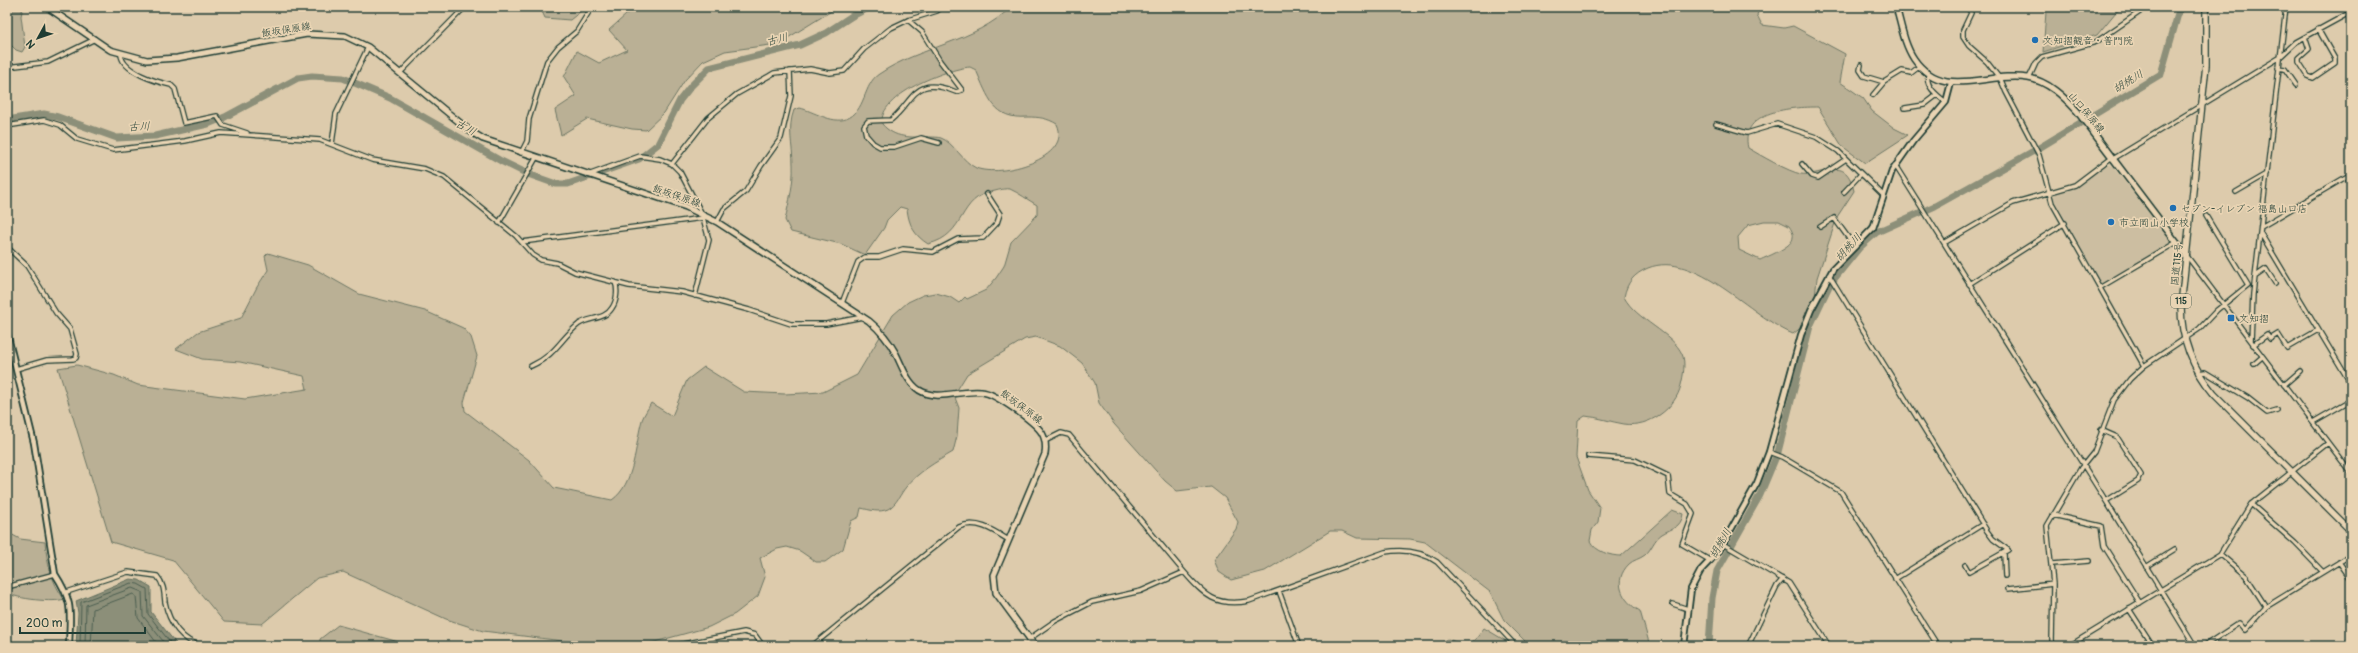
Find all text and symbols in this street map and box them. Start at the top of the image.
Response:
north arrow [18,18,58,58]
street label: 飯坂保原線 [261,20,312,40]
water label: 古川 [765,31,789,48]
marker: 文知摺観音・普門院 [2030,35,2040,45]
place label: 文知摺観音・普門院 [2043,35,2133,47]
text: N [23,37,38,51]
water label: 胡桃川 [2111,67,2146,95]
street label: 山口保原線 [2066,90,2107,136]
water label: 古川 [453,116,479,138]
water label: 古川 [128,120,150,133]
street label: 飯坂保原線 [651,182,702,210]
marker: セブン-イレブン 福島山口店 [2168,203,2178,213]
place label: セブン-イレブン 福島山口店 [2181,203,2307,215]
marker: 市立岡山小学校 [2106,217,2116,227]
place label: 市立岡山小学校 [2119,217,2189,229]
water label: 胡桃川 [1833,231,1864,264]
street label: 国道115号 [2169,242,2185,286]
road number: 115 [2171,294,2191,308]
marker: 文知摺 [2226,313,2236,323]
place label: 文知摺 [2239,313,2269,325]
street label: 飯坂保原線 [998,387,1045,427]
water label: 胡桃川 [1707,526,1734,561]
scale bar [20,609,145,635]
text: 200 m [26,616,63,631]

